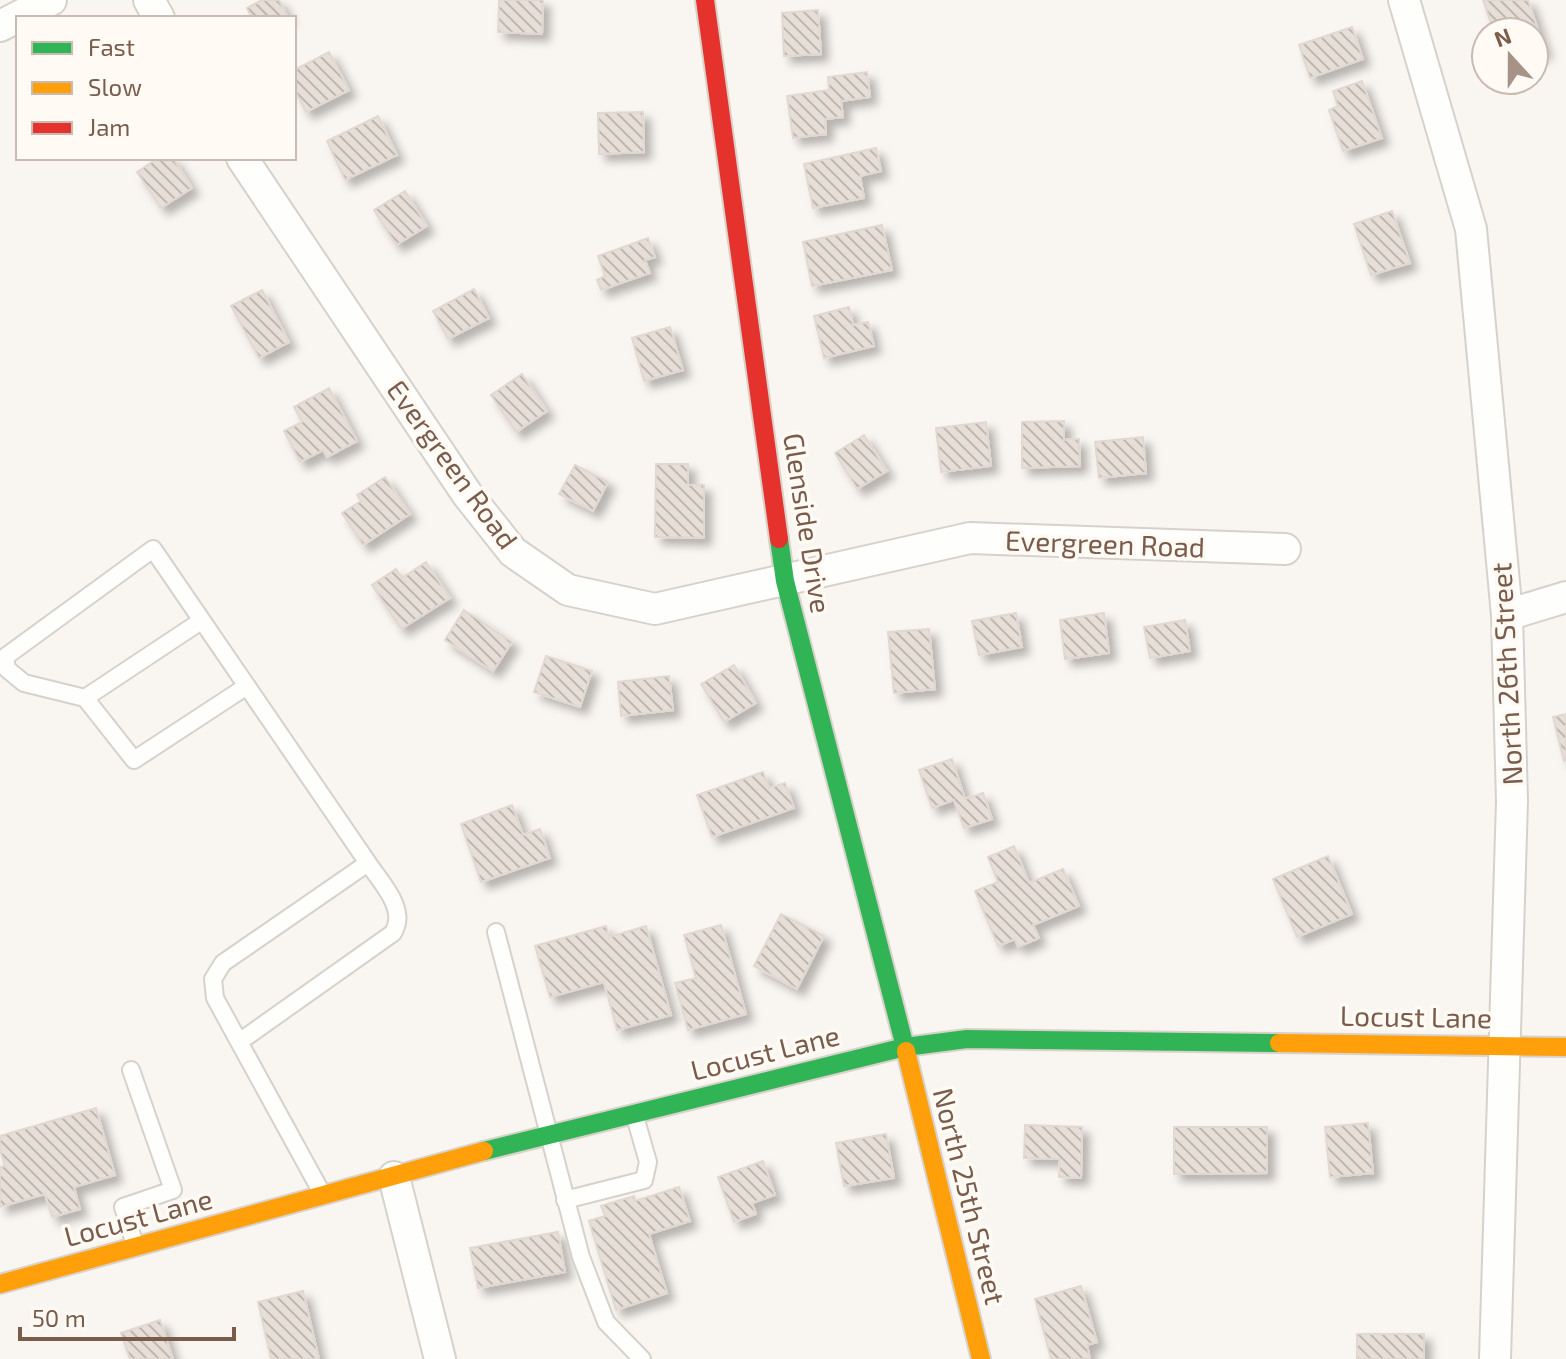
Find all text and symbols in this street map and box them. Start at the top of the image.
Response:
legend [16,16,296,160]
north arrow [1470,16,1550,96]
text: N [1490,21,1515,51]
text: Fast [88,32,135,61]
text: Slow [88,72,142,101]
text: Jam [88,112,130,141]
street label: Evergreen Road [380,373,526,555]
street label: Glenside Drive [777,430,839,616]
street label: Evergreen Road [1004,523,1206,563]
street label: North 26th Street [1483,562,1529,786]
street label: Locust Lane [1340,998,1492,1034]
street label: Locust Lane [687,1017,843,1087]
street label: North 25th Street [927,1084,1013,1308]
street label: Locust Lane [60,1181,216,1253]
scale bar [20,1291,234,1341]
text: 50 m [32,1303,86,1332]

